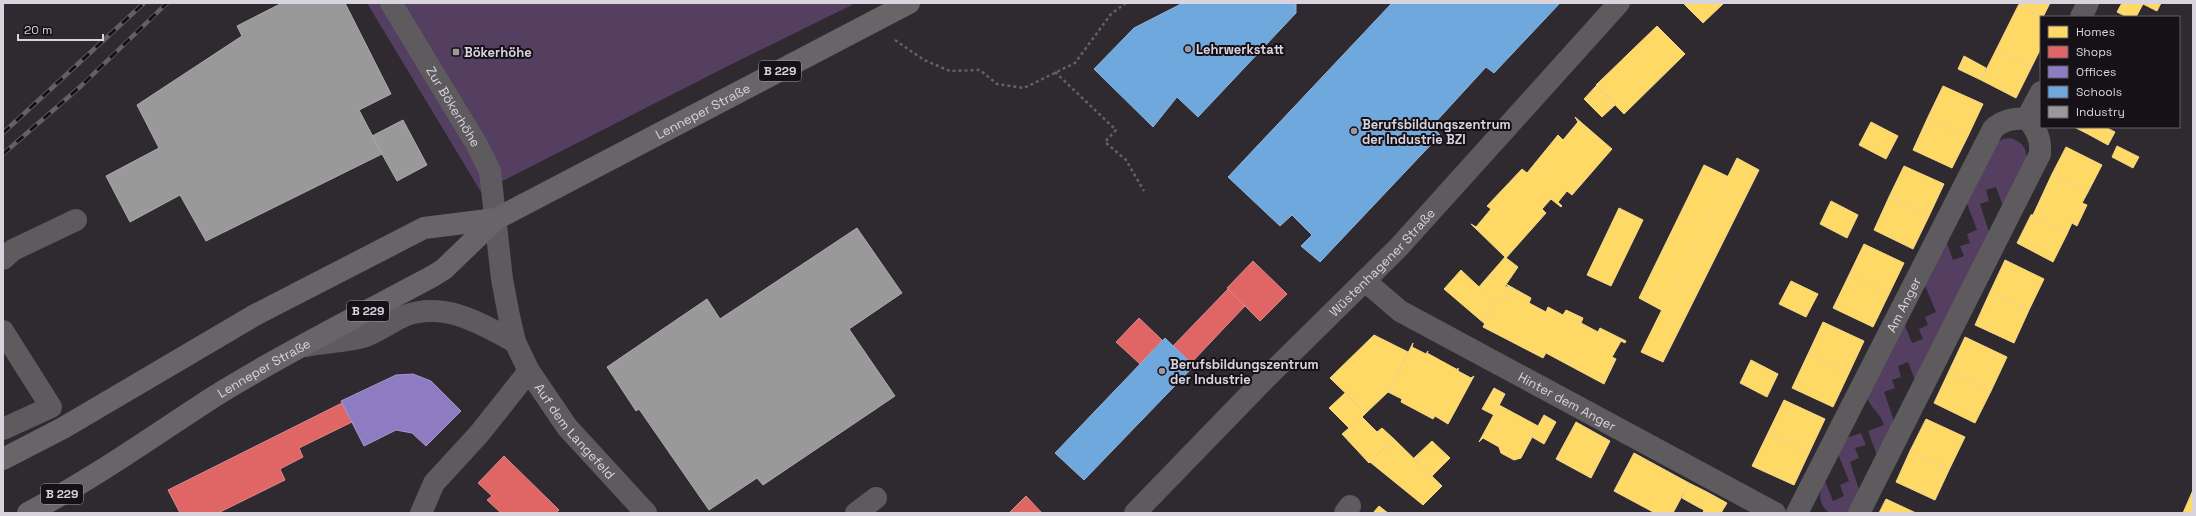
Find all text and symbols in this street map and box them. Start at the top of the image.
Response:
scale bar [18,16,103,42]
legend [2040,16,2180,128]
text: 20 m [24,22,52,38]
text: Homes [2076,24,2115,40]
place label: Lehrwerkstatt [1196,41,1284,58]
place label: Bökerhöhe [464,44,532,61]
marker: Lehrwerkstatt [1183,44,1193,54]
text: Shops [2076,44,2112,60]
marker: Bökerhöhe [451,47,461,57]
road number: B 229 [759,61,801,81]
street label: Zur Bökerhöhe [422,63,484,150]
text: Offices [2076,64,2116,80]
street label: Lenneper Straße [653,80,753,143]
text: Schools [2076,84,2122,100]
text: Industry [2076,104,2125,120]
place label: Berufsbildungszentrum der Industrie BZI [1362,116,1511,148]
marker: Berufsbildungszentrum der Industrie BZI [1349,126,1359,136]
street label: Wüstenhagener Straße [1326,205,1439,320]
street label: Am Anger [1883,274,1925,335]
road number: B 229 [347,301,389,321]
street label: Lenneper Straße [214,335,314,402]
place label: Berufsbildungszentrum der Industrie [1170,356,1319,388]
marker: Berufsbildungszentrum der Industrie [1157,366,1167,376]
street label: Hinter dem Anger [1515,368,1619,435]
street label: Auf dem Langefeld [531,380,619,483]
road number: B 229 [41,484,83,504]

